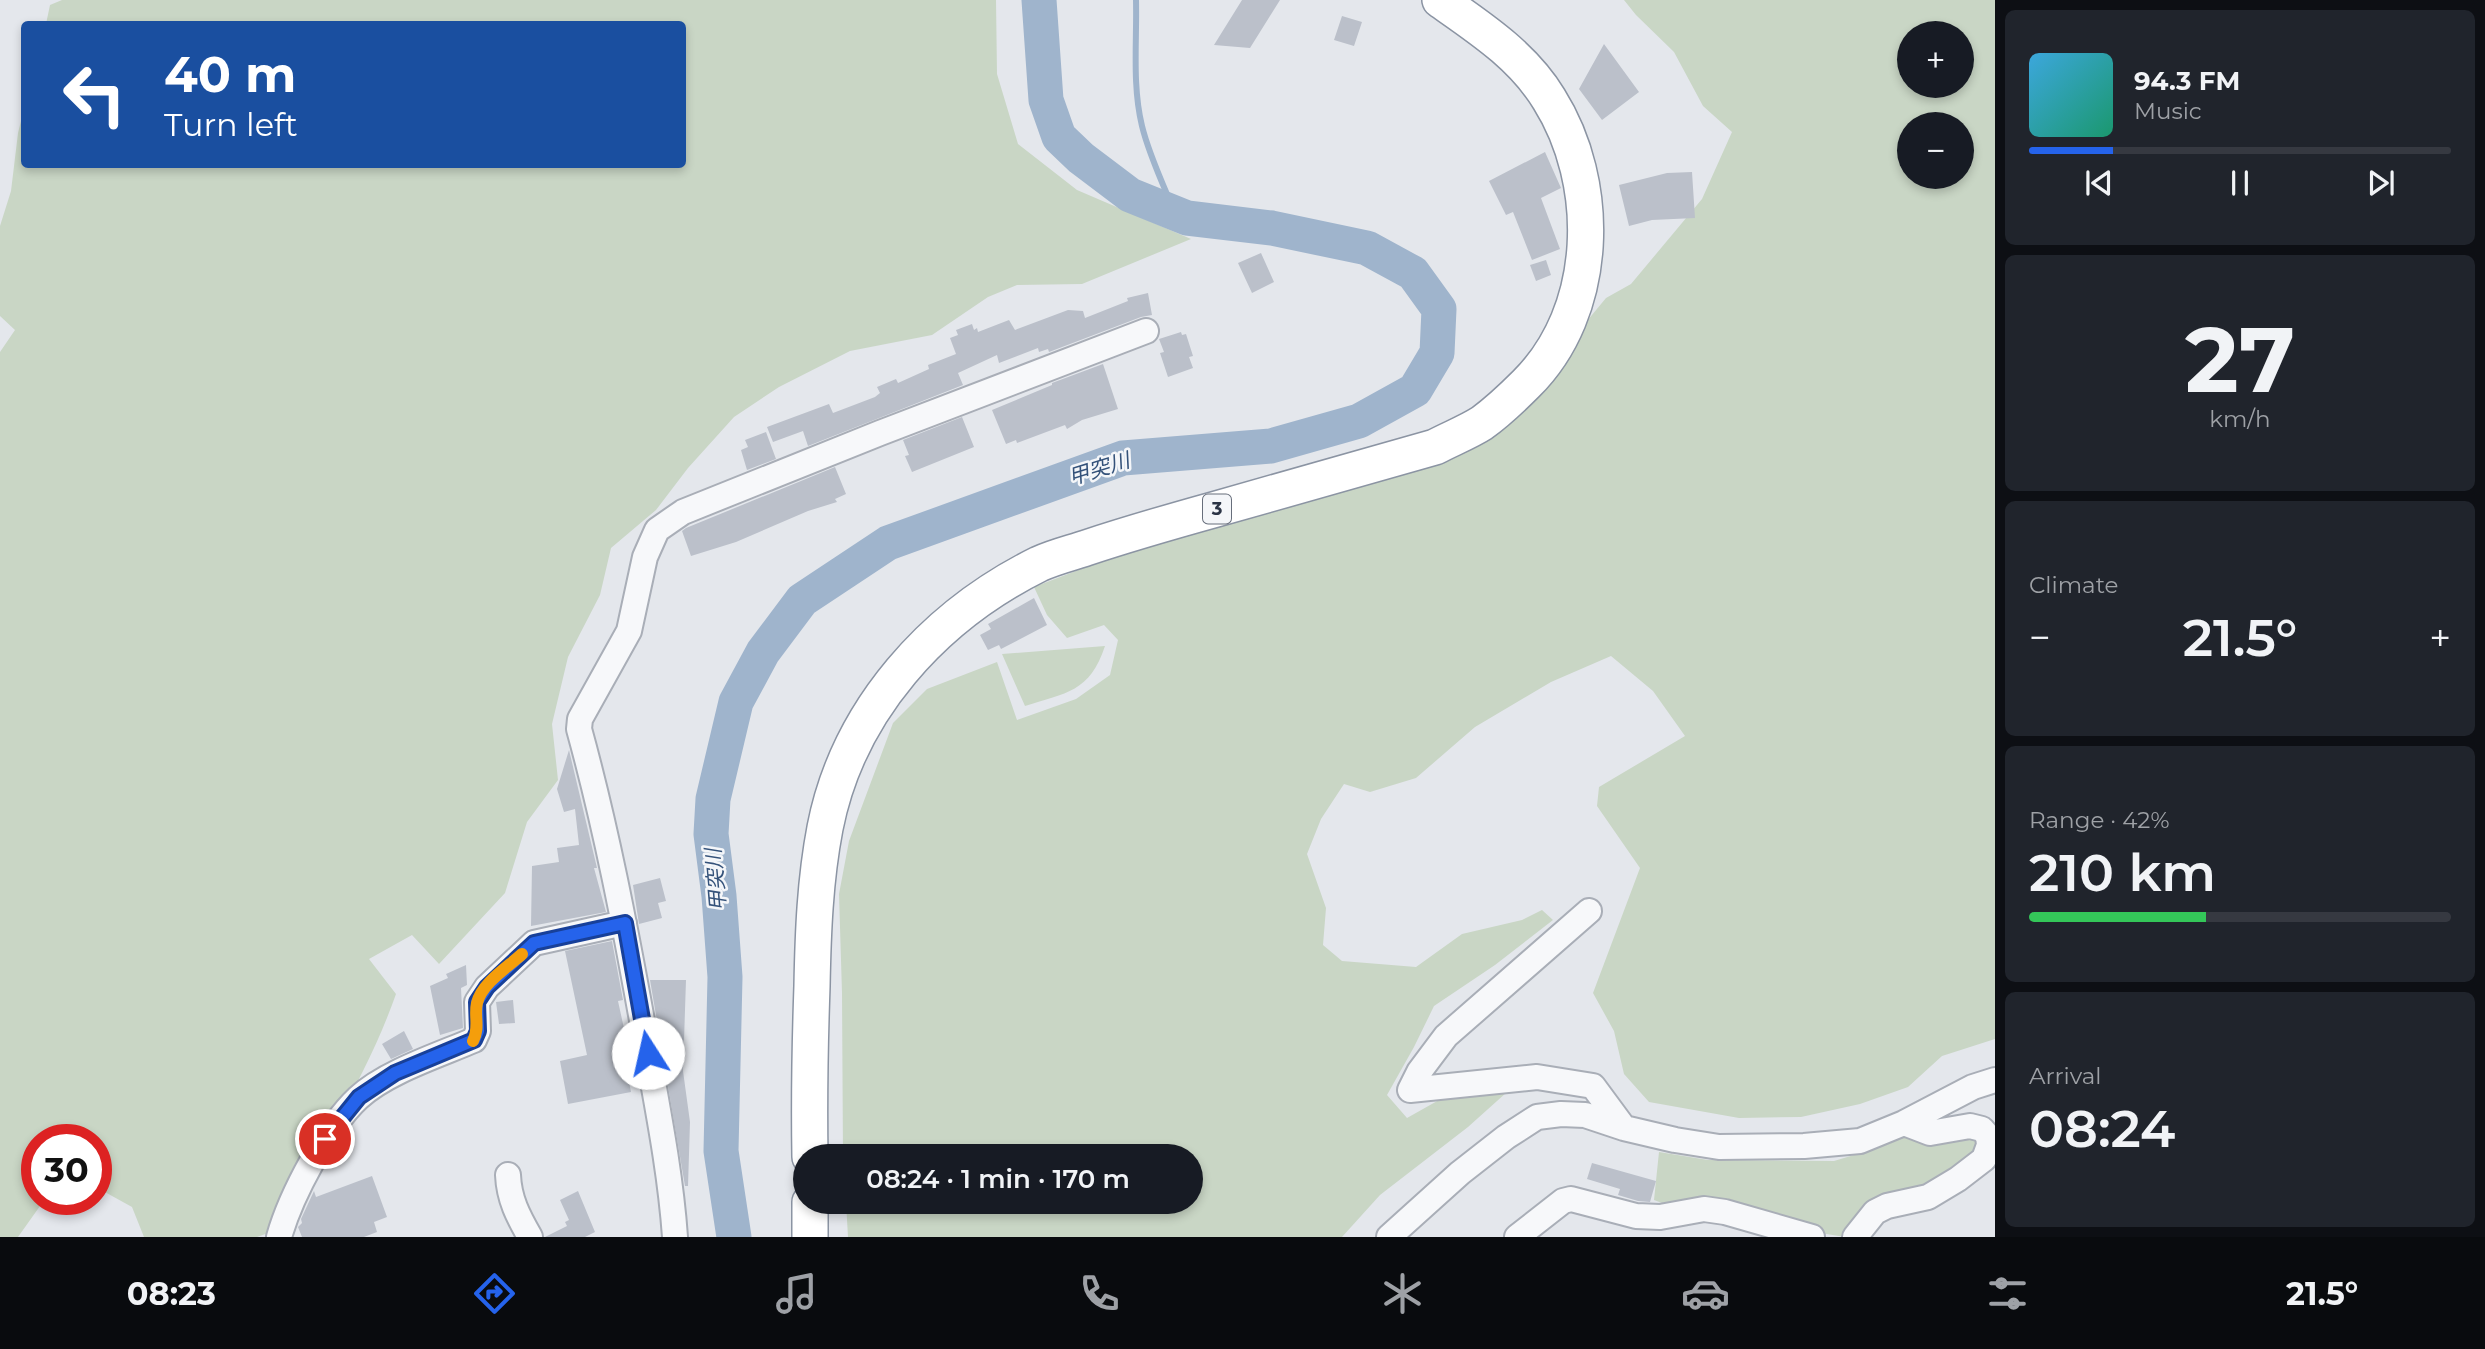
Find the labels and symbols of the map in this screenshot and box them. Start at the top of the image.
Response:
water label: 甲突川 [1065,447,1135,490]
road number: 3 [1203,494,1231,524]
water label: 甲突川 [700,846,731,913]
position arrow [611,1016,685,1090]
pin [295,1109,355,1169]
speed limit sign: 30 [21,1124,112,1215]

